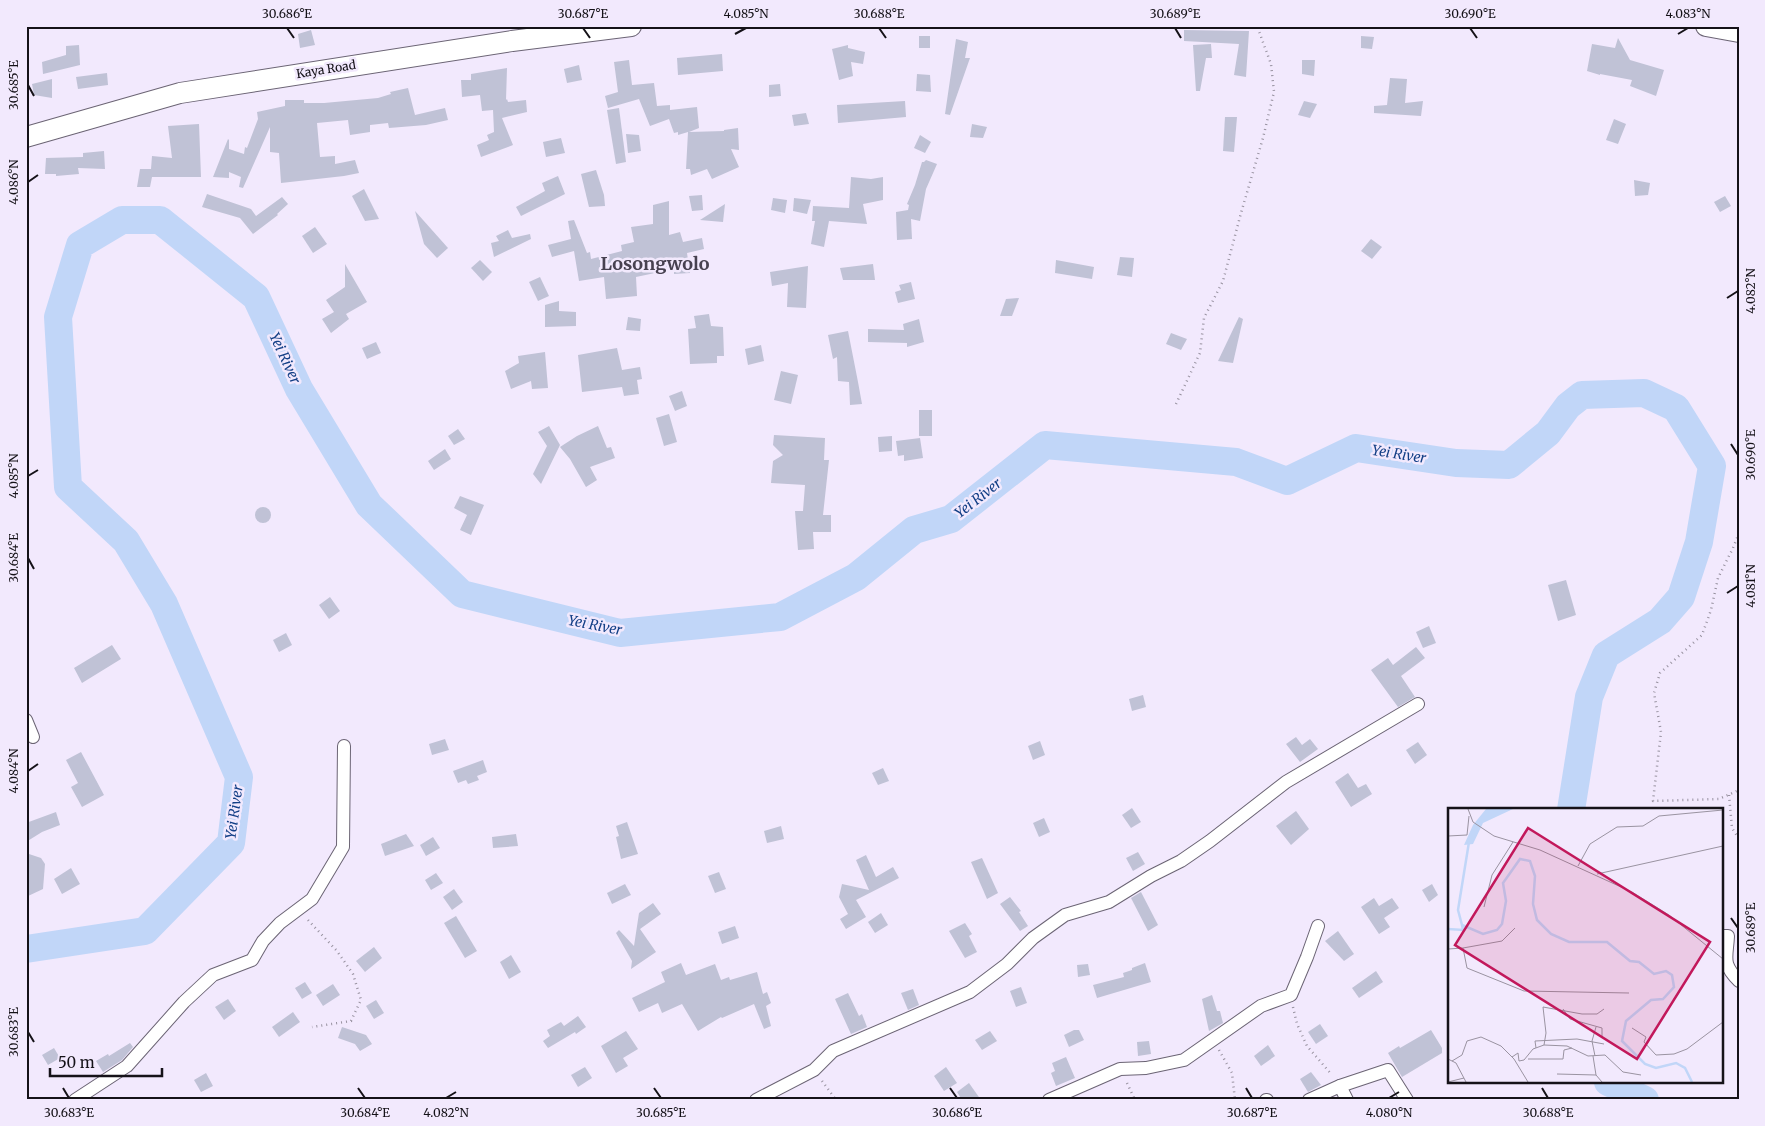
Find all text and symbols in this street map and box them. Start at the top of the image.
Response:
text: 30.686°E [262,6,312,21]
text: 30.687°E [558,6,609,21]
text: 4.085°N [723,6,769,21]
text: 30.688°E [854,6,905,21]
text: 30.689°E [1150,6,1201,21]
text: 30.690°E [1444,6,1496,21]
text: 4.083°N [1665,6,1711,21]
street label: Kaya Road [295,57,357,81]
text: 30.685°E [6,60,21,110]
text: 4.086°N [6,159,21,205]
district label: Losongwolo [601,252,710,275]
text: 4.082°N [1743,267,1758,314]
water label: Yei River [265,329,305,387]
text: 30.690°E [1743,429,1758,481]
water label: Yei River [1371,441,1428,467]
text: 4.085°N [6,453,21,499]
water label: Yei River [951,474,1005,522]
text: 30.684°E [6,533,21,583]
text: 4.081°N [1743,564,1758,608]
water label: Yei River [567,611,624,639]
text: 4.084°N [6,748,21,793]
water label: Yei River [221,783,247,840]
inset map [1448,808,1722,1084]
text: 30.689°E [1743,902,1758,953]
text: 30.683°E [6,1007,21,1057]
scale bar [50,1046,162,1078]
text: 50 m [58,1053,95,1072]
text: 30.683°E [44,1105,94,1120]
text: 30.684°E [340,1105,390,1120]
text: 4.082°N [423,1105,470,1120]
text: 30.685°E [636,1105,686,1120]
text: 30.686°E [932,1105,982,1120]
text: 30.687°E [1227,1105,1278,1120]
text: 4.080°N [1366,1105,1413,1120]
text: 30.688°E [1523,1105,1574,1120]

